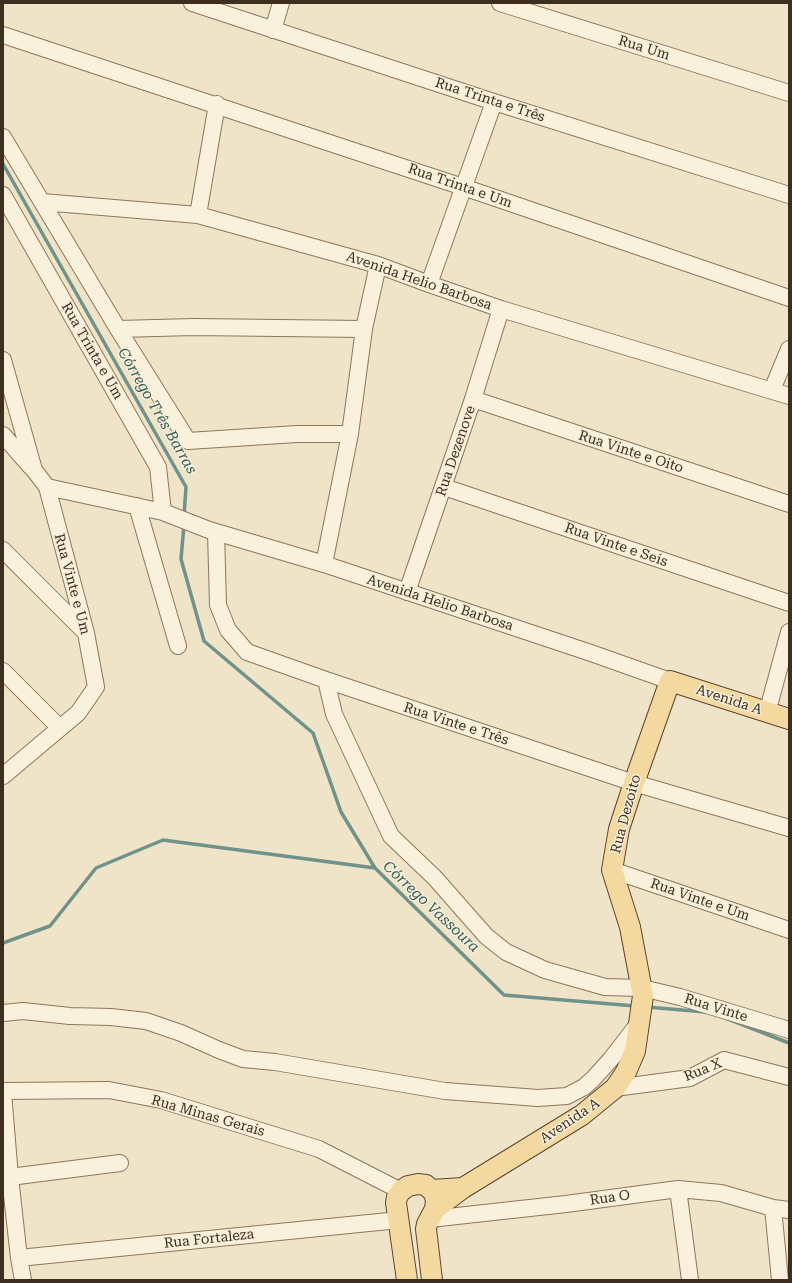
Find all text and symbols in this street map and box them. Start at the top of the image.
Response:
street label: Rua Um [616,32,672,64]
street label: Rua Trinta e Três [433,74,547,126]
street label: Rua Trinta e Um [406,160,514,212]
street label: Avenida Helio Barbosa [344,248,494,314]
street label: Rua Trinta e Um [57,300,127,402]
water label: Córrego Três Barras [114,345,200,477]
street label: Rua Dezenove [433,403,479,499]
street label: Rua Vinte e Oito [576,427,686,477]
street label: Rua Vinte e Seis [562,519,670,571]
street label: Rua Vinte e Um [50,532,94,636]
street label: Avenida Helio Barbosa [365,571,515,635]
street label: Avenida A [694,681,764,719]
street label: Rua Vinte e Três [401,699,511,749]
street label: Rua Dezoito [607,773,645,855]
water label: Córrego Vassoura [379,858,483,956]
street label: Rua Vinte e Um [648,875,752,925]
street label: Rua Vinte [682,990,750,1026]
street label: Rua X [681,1055,725,1085]
street label: Rua Minas Gerais [149,1092,267,1140]
street label: Avenida A [537,1095,603,1147]
street label: Rua O [589,1187,631,1209]
street label: Rua Fortaleza [163,1226,255,1252]

